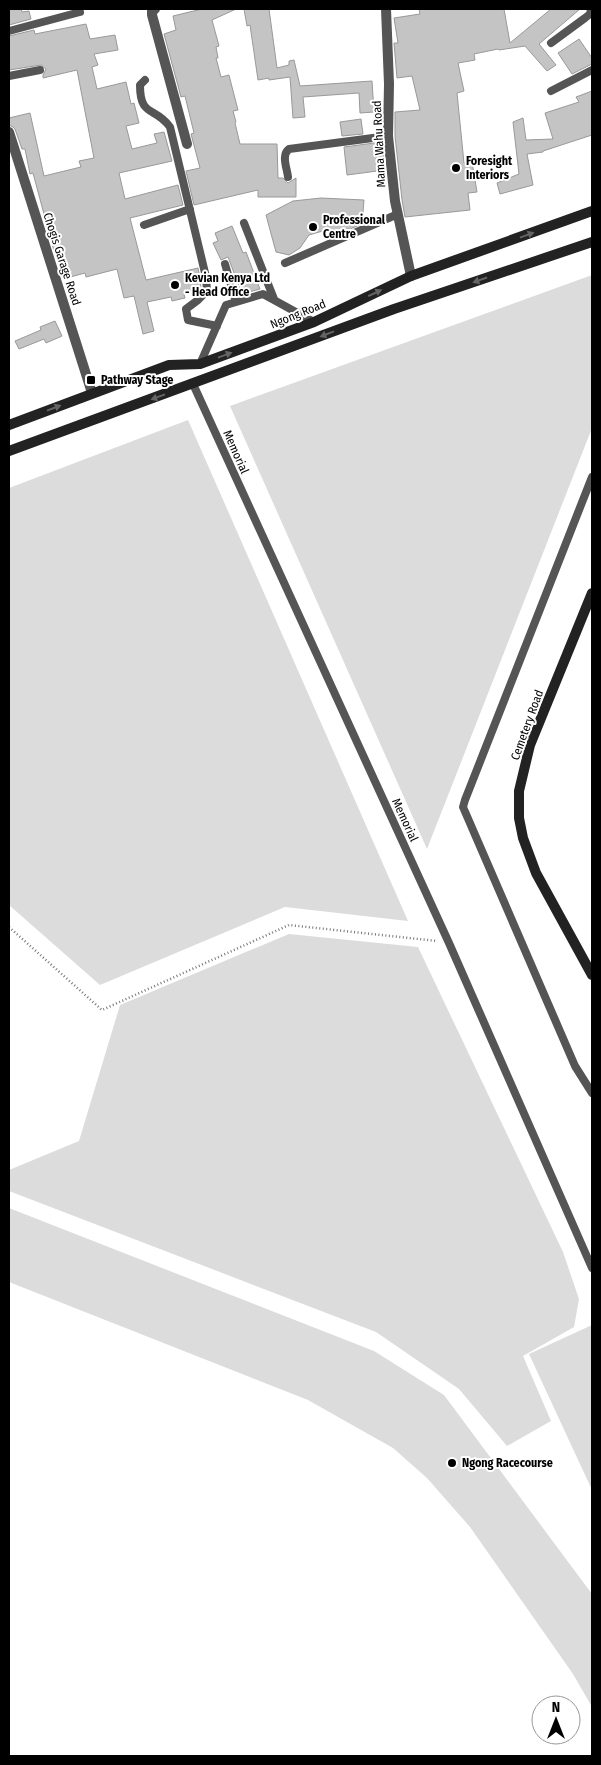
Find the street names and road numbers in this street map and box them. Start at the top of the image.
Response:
street label: Mama Wahu Road [370,100,388,188]
street label: Chogis Garage Road [40,211,84,307]
street label: Ngong Road [268,297,328,331]
street label: Memorial [220,428,252,476]
street label: Cemetery Road [508,688,546,762]
street label: Memorial [389,796,421,844]

